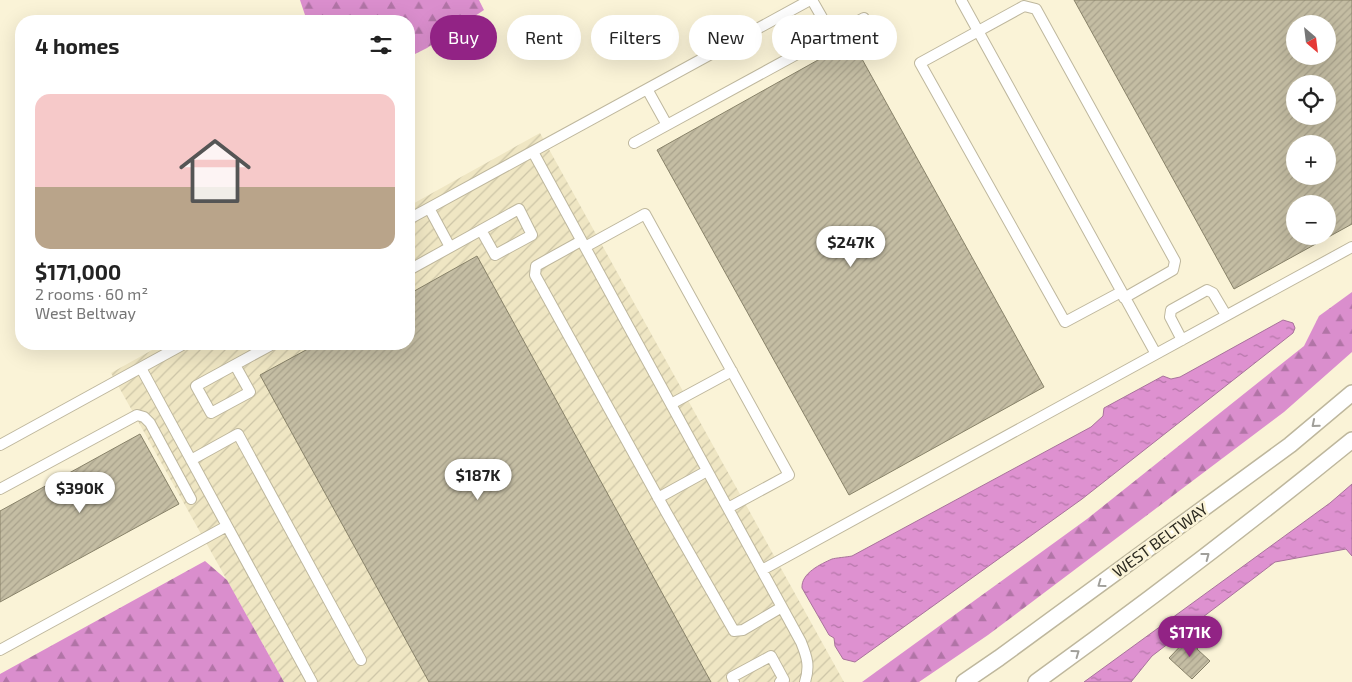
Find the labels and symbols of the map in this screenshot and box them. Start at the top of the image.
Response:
north arrow [1286,15,1336,65]
pin: $247K [816,226,886,268]
one-way arrow [1312,419,1321,427]
pin: $187K [443,458,513,501]
pin: $390K [45,472,115,514]
street label: WEST BELTWAY [1108,499,1211,581]
one-way arrow [1200,553,1210,562]
one-way arrow [1097,578,1107,587]
pin: $171K [1155,616,1225,658]
one-way arrow [1070,650,1080,659]

